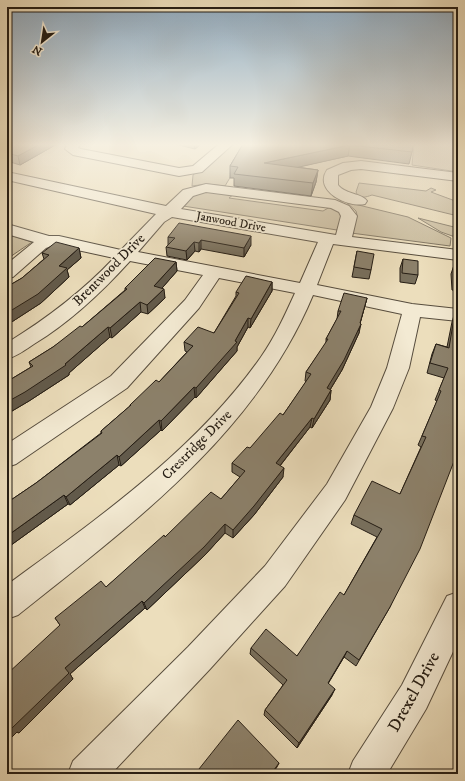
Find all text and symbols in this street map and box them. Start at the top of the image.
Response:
north arrow [22,22,62,62]
text: N [30,41,45,58]
street label: Janwood Drive [194,208,267,236]
street label: Brentwood Drive [69,230,149,310]
street label: Crestridge Drive [158,406,236,484]
street label: Drexel Drive [383,648,445,736]

